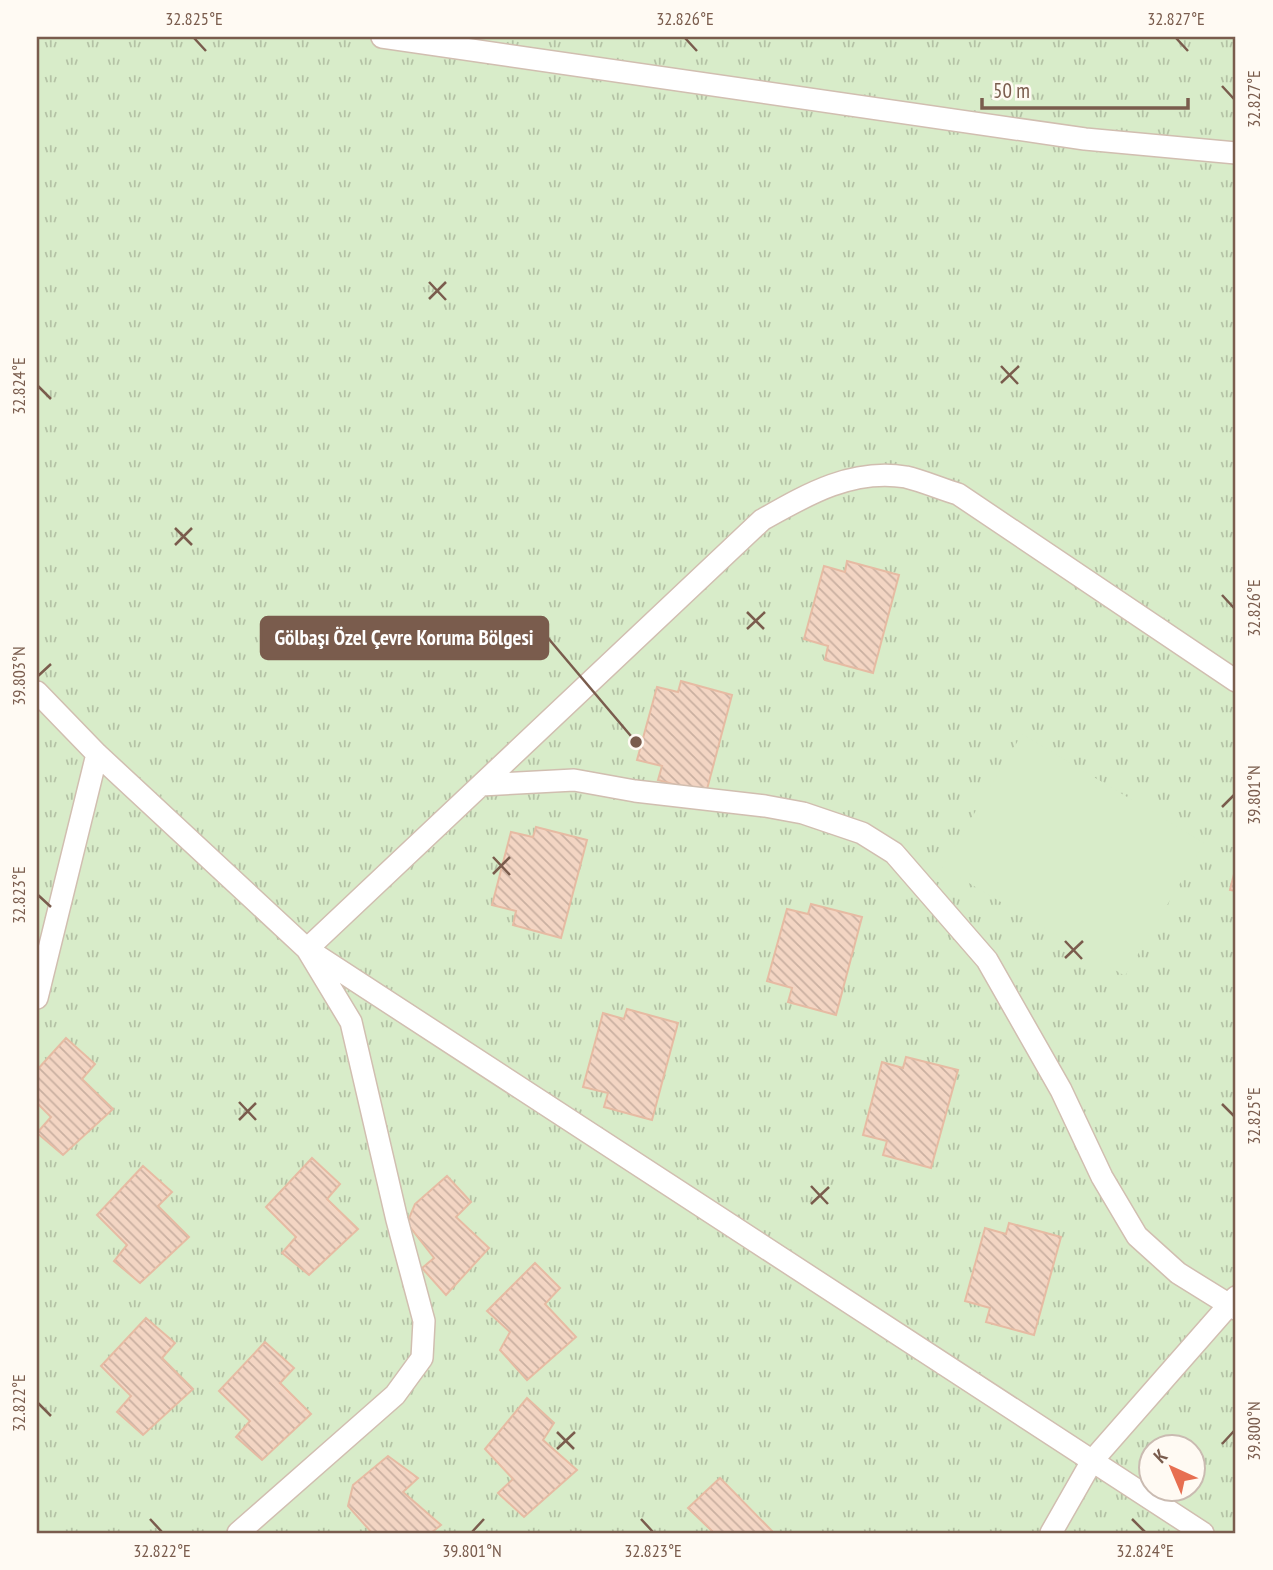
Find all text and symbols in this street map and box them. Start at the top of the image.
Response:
text: 32.825°E [165,7,223,30]
text: 32.826°E [656,7,714,30]
text: 32.827°E [1147,7,1205,30]
scale bar [982,66,1189,110]
text: 32.827°E [1242,70,1265,128]
text: 50 m [993,77,1030,104]
text: 32.824°E [7,357,30,415]
text: 32.826°E [1242,579,1265,637]
callout: Gölbaşı Özel Çevre Koruma Bölgesi [261,617,548,659]
text: Gölbaşı Özel Çevre Koruma Bölgesi [275,624,534,651]
text: 39.803°N [7,646,30,706]
text: 39.801°N [1242,765,1265,825]
text: 32.823°E [7,866,30,924]
text: 32.825°E [1242,1087,1265,1145]
text: 32.822°E [7,1374,30,1432]
text: 39.800°N [1242,1401,1265,1461]
north arrow [1136,1434,1206,1504]
text: K [1148,1444,1172,1468]
text: 32.822°E [133,1539,191,1562]
text: 39.801°N [442,1539,502,1562]
text: 32.823°E [624,1539,682,1562]
text: 32.824°E [1116,1539,1174,1562]

